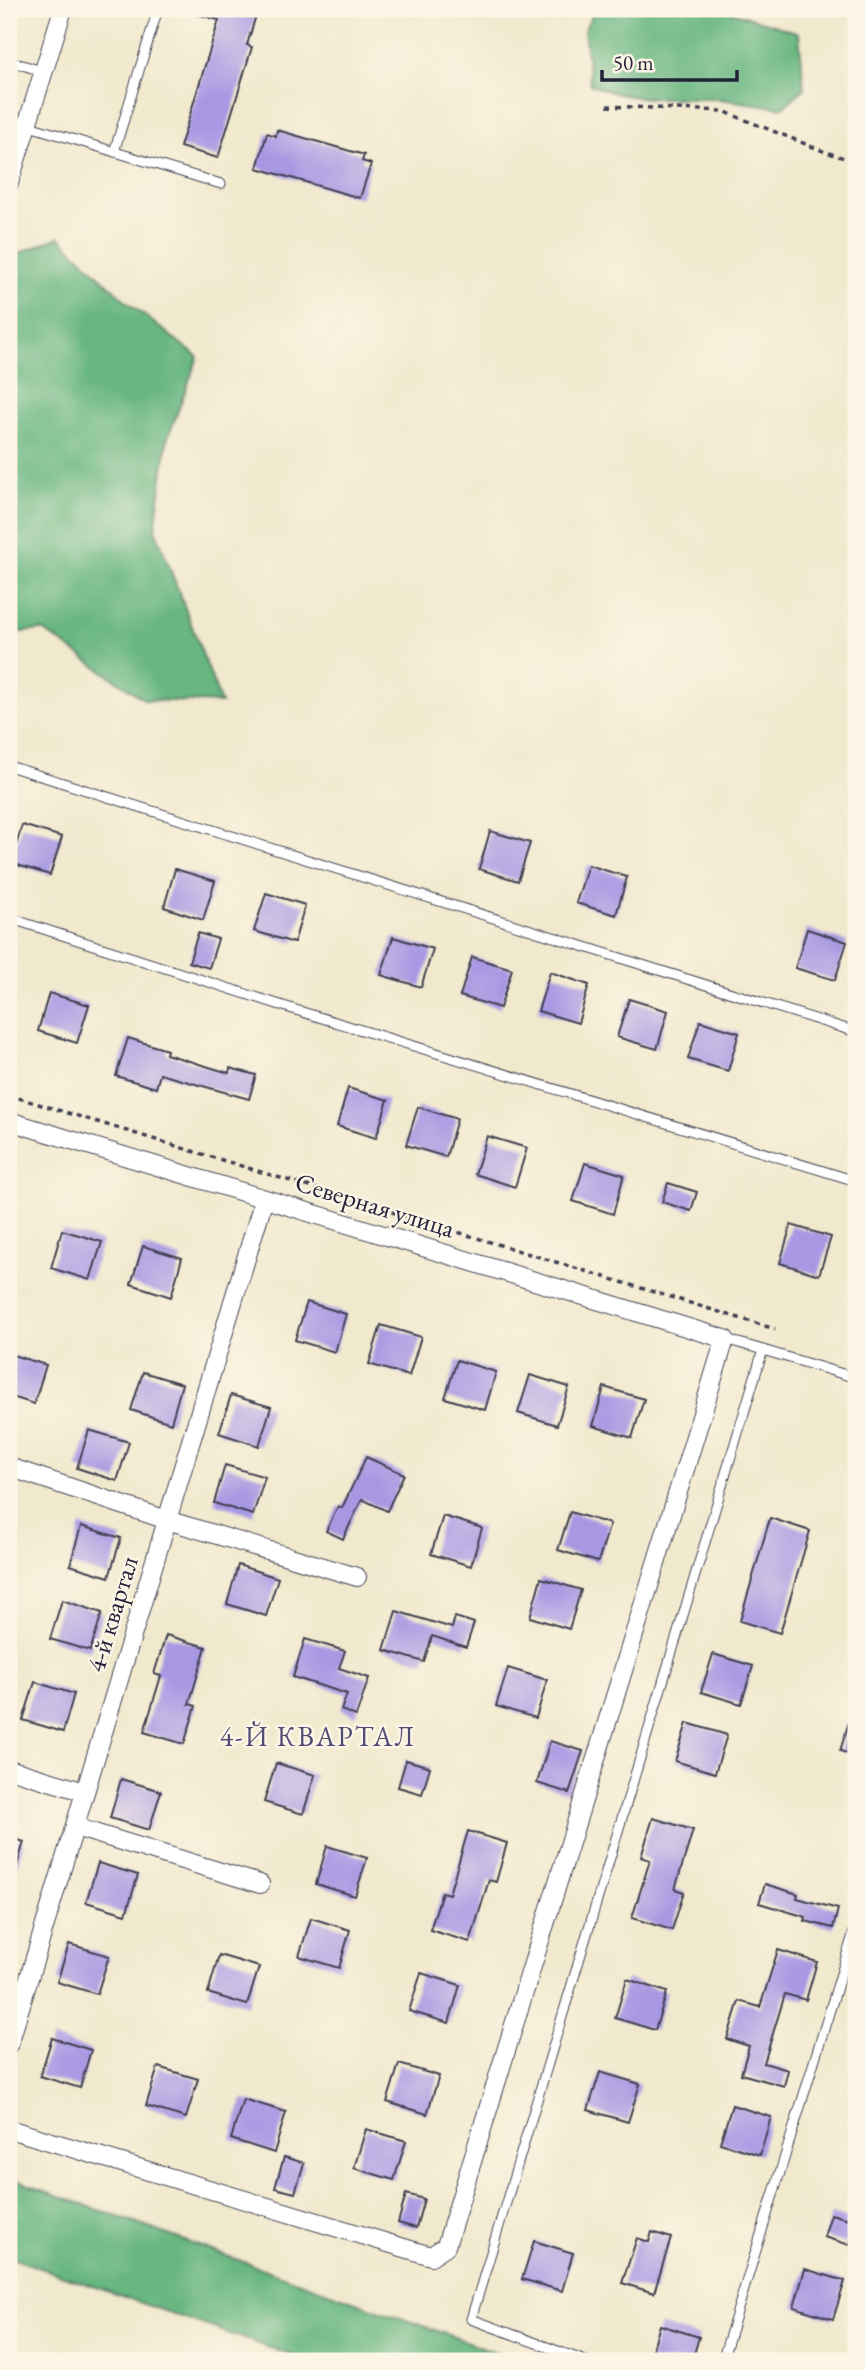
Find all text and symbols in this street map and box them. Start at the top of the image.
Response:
scale bar [602,38,737,82]
text: 50 m [613,49,654,76]
street label: Северная улица [291,1165,459,1246]
street label: 4-й квартал [78,1552,146,1676]
district label: 4-Й КВАРТАЛ [220,1718,416,1754]

